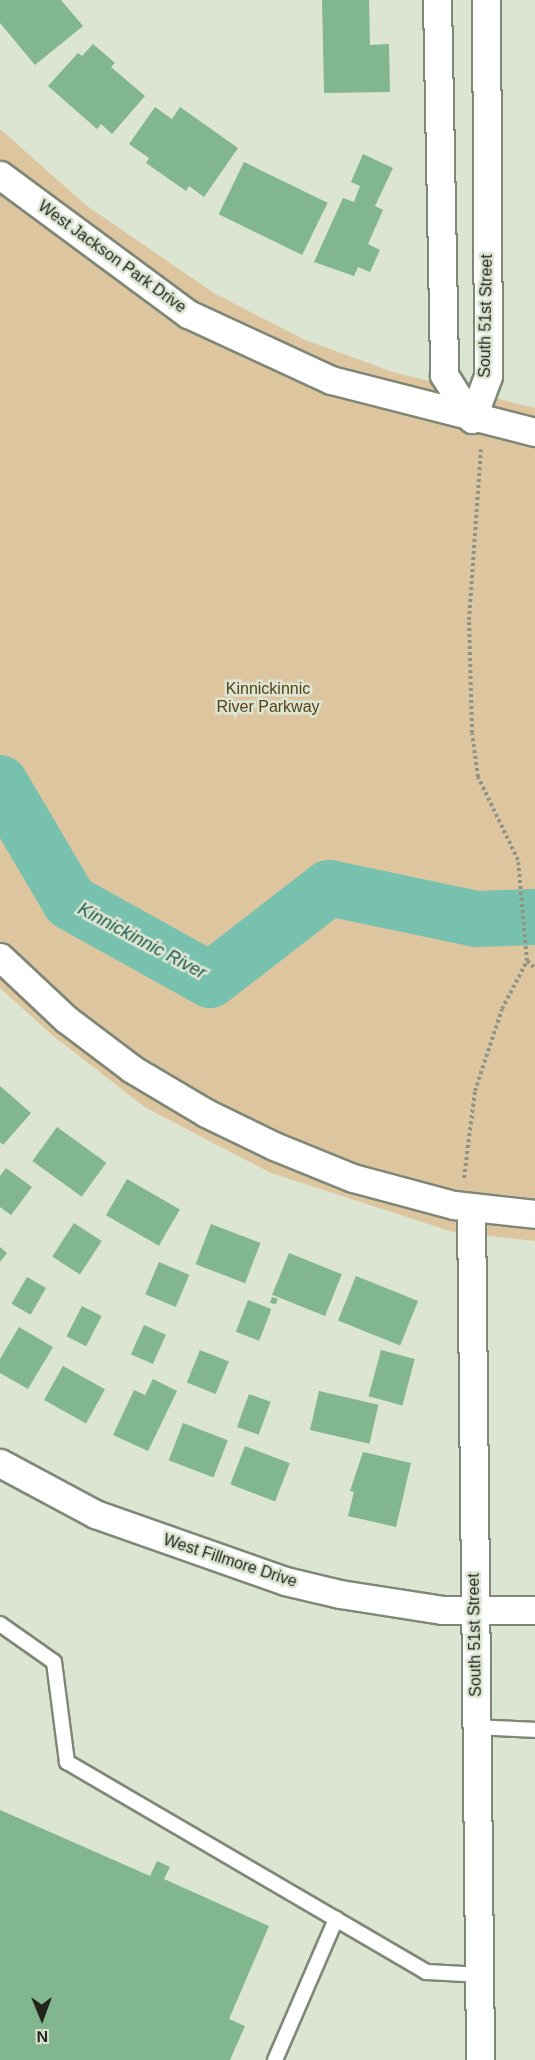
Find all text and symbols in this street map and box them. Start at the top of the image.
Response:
street label: West Jackson Park Drive [34,197,190,317]
street label: South 51st Street [475,254,497,378]
park label: Kinnickinnic River Parkway [216,679,320,717]
water label: Kinnickinnic River [74,898,210,984]
street label: West Fillmore Drive [161,1530,299,1592]
street label: South 51st Street [464,1573,486,1697]
north arrow [12,1988,72,2048]
text: N [36,2028,48,2045]

